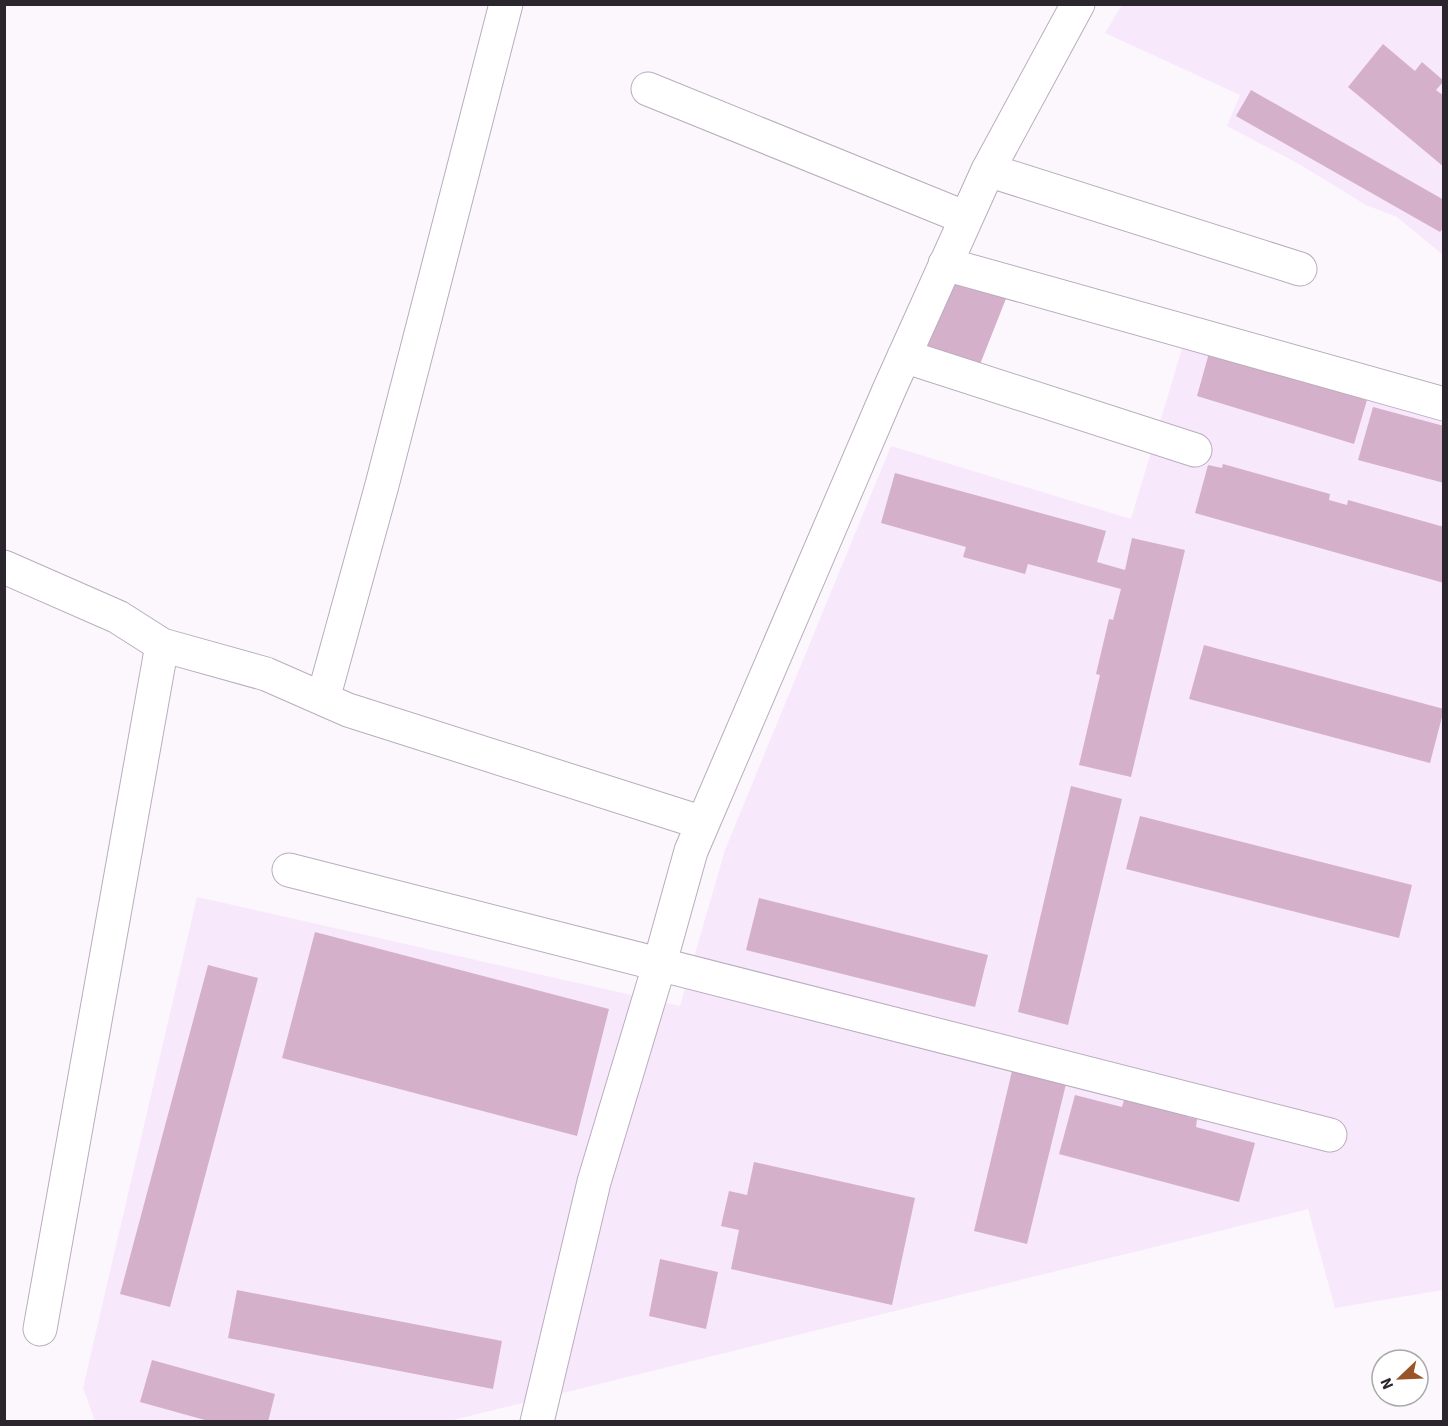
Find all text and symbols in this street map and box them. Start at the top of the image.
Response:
north arrow [1370,1348,1430,1408]
text: N [1375,1374,1399,1393]

